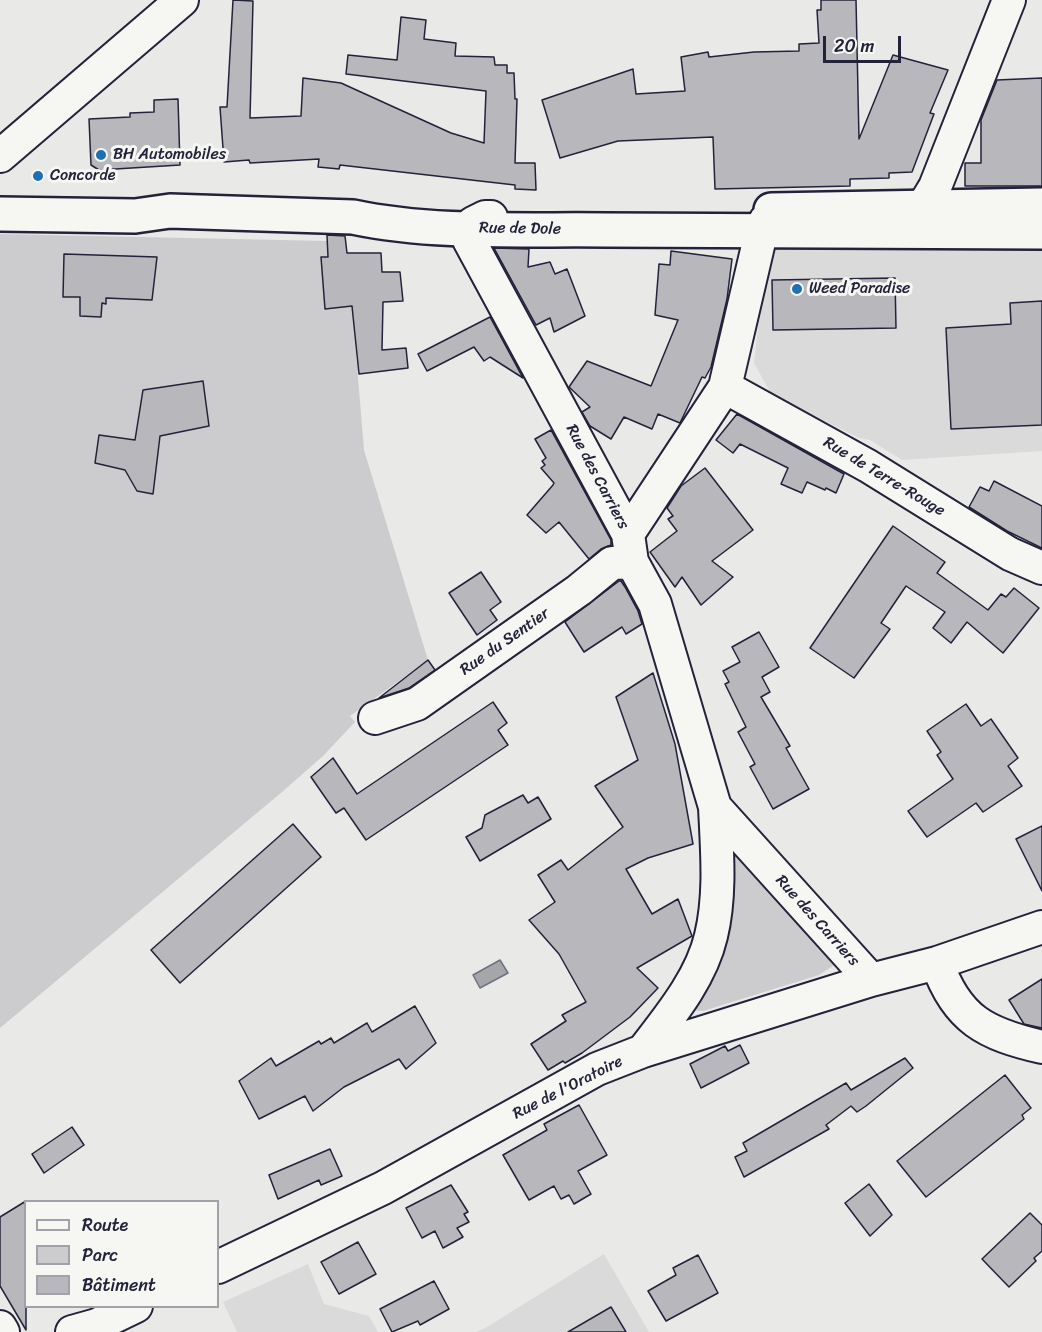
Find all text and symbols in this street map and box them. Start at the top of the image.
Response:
scale bar [826,24,904,62]
text: 20 m [834,30,874,62]
place label: BH Automobiles [113,145,226,165]
marker: BH Automobiles [94,148,108,162]
place label: Concorde [50,166,116,186]
marker: Concorde [31,169,45,183]
street label: Rue de Dole [479,219,561,239]
place label: Weed Paradise [809,279,910,299]
marker: Weed Paradise [790,282,804,296]
street label: Rue des Carriers [561,421,633,533]
street label: Rue de Terre-Rouge [820,433,948,521]
street label: Rue du Sentier [457,604,553,680]
street label: Rue des Carriers [771,871,863,971]
street label: Rue de l'Oratoire [510,1052,626,1124]
legend [24,1200,219,1308]
text: Route [82,1209,128,1241]
text: Parc [82,1239,118,1271]
text: Bâtiment [82,1269,156,1301]

